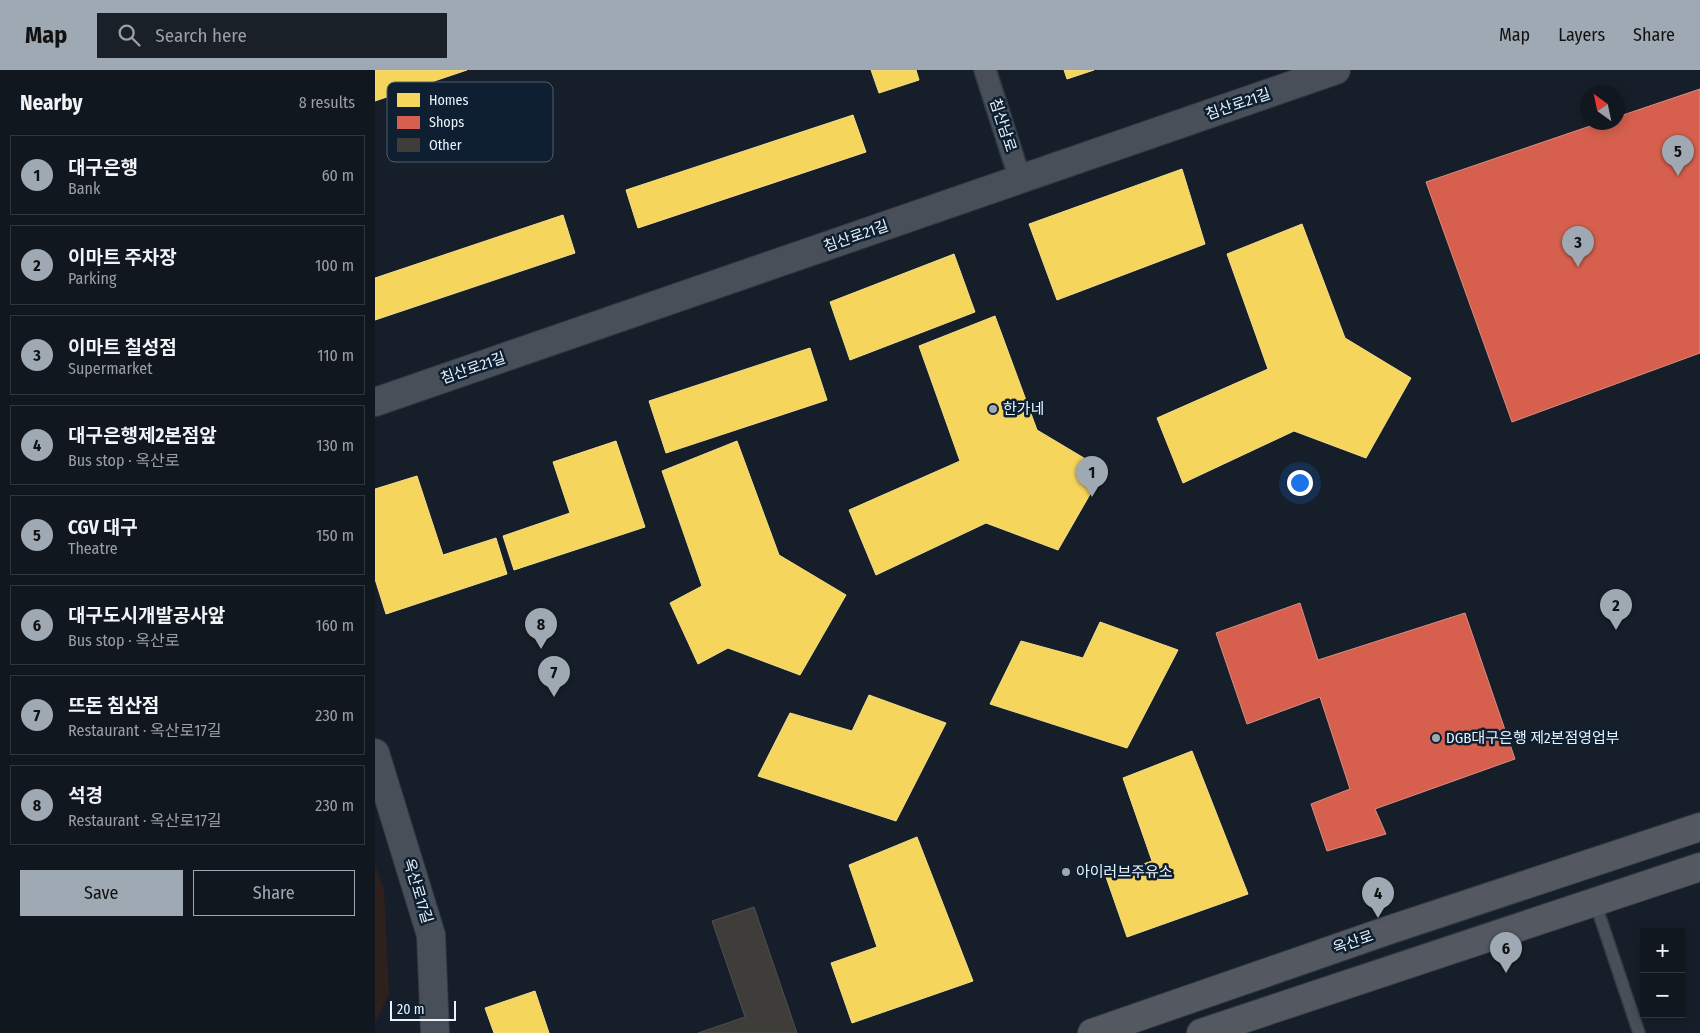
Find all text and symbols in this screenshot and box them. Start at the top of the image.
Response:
search box [97,13,447,58]
text: Map [25,21,67,49]
icon: search [115,21,143,49]
text: Search here [155,24,247,47]
text: Map [1499,24,1530,46]
text: Layers [1558,24,1605,46]
text: Share [1633,24,1675,46]
legend [387,82,553,162]
street label: 침산로21길 [1203,85,1273,123]
north arrow [1580,85,1625,130]
text: Nearby [20,90,82,116]
text: Homes [429,92,469,109]
text: 8 results [299,93,355,112]
street label: 침산남로 [986,96,1020,154]
text: Shops [429,114,464,131]
pin: 5 [1662,135,1694,176]
text: Other [429,137,462,154]
text: 대구은행 [68,156,138,179]
text: 1 [34,166,40,185]
text: 60 m [322,166,354,185]
text: Bank [68,179,100,198]
street label: 침산로21길 [821,217,891,255]
pin: 3 [1562,226,1594,267]
text: 이마트 주차장 [68,246,177,269]
text: 2 [33,256,41,275]
text: 100 m [315,256,354,275]
text: Parking [68,269,116,288]
text: 이마트 칠성점 [68,336,177,359]
text: 3 [33,346,41,365]
text: 110 m [317,346,354,365]
street label: 침산로21길 [438,349,508,387]
text: Supermarket [68,359,152,378]
place label: 한가네 [1003,400,1044,418]
marker: 한가네 [987,403,999,415]
text: 대구은행제2본점앞 [68,424,217,447]
text: 4 [33,436,41,455]
text: 130 m [316,436,354,455]
text: Bus stop · 옥산로 [68,451,180,470]
pin: 1 [1076,456,1108,497]
your location [1287,470,1313,496]
text: CGV 대구 [68,516,138,539]
text: 5 [33,526,41,545]
text: 150 m [316,526,354,545]
text: Theatre [68,539,118,558]
pin: 2 [1600,589,1632,630]
text: 대구도시개발공사앞 [68,604,225,627]
pin: 8 [525,608,557,649]
text: 6 [33,616,41,635]
text: 160 m [315,616,354,635]
text: Bus stop · 옥산로 [68,631,180,650]
pin: 7 [538,656,570,697]
text: 뜨돈 침산점 [68,694,159,717]
text: 7 [34,706,40,725]
text: 230 m [315,706,354,725]
text: Restaurant · 옥산로17길 [68,721,222,740]
place label: DGB대구은행 제2본점영업부 [1446,729,1620,747]
marker: DGB대구은행 제2본점영업부 [1430,732,1442,744]
text: 석경 [68,784,103,807]
text: 8 [33,796,41,815]
text: 230 m [315,796,354,815]
text: Restaurant · 옥산로17길 [68,811,222,830]
street label: 옥산로17길 [400,856,436,926]
place label: 아이러브주유소 [1076,863,1173,881]
marker: 아이러브주유소 [1060,866,1072,878]
button: Save [20,870,183,916]
button: Share [193,870,355,916]
pin: 4 [1362,877,1394,918]
street label: 옥산로 [1330,927,1376,957]
map controls [1640,928,1685,1018]
button: + [1640,928,1685,973]
pin: 6 [1490,932,1522,973]
button: − [1640,973,1685,1018]
scale bar [390,998,456,1021]
text: 20 m [397,1001,425,1018]

